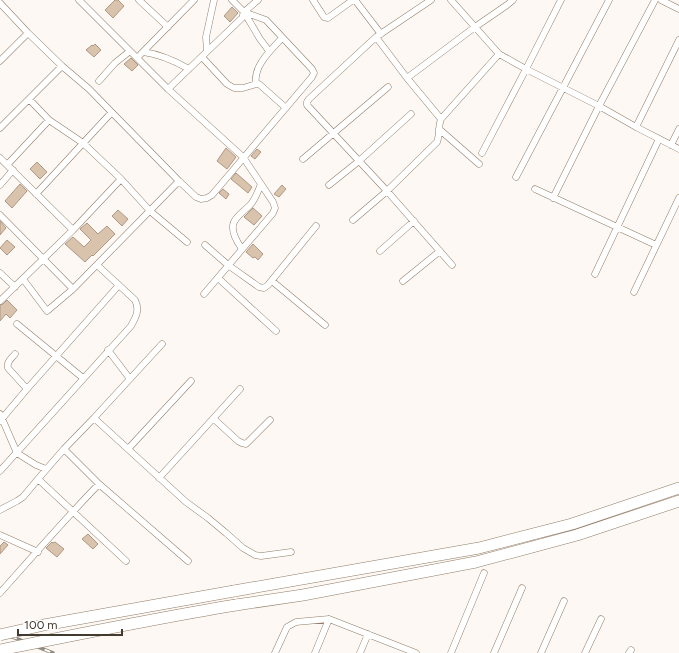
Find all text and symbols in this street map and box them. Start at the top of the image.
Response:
scale bar [18,611,122,637]
text: 100 m [24,618,58,632]

